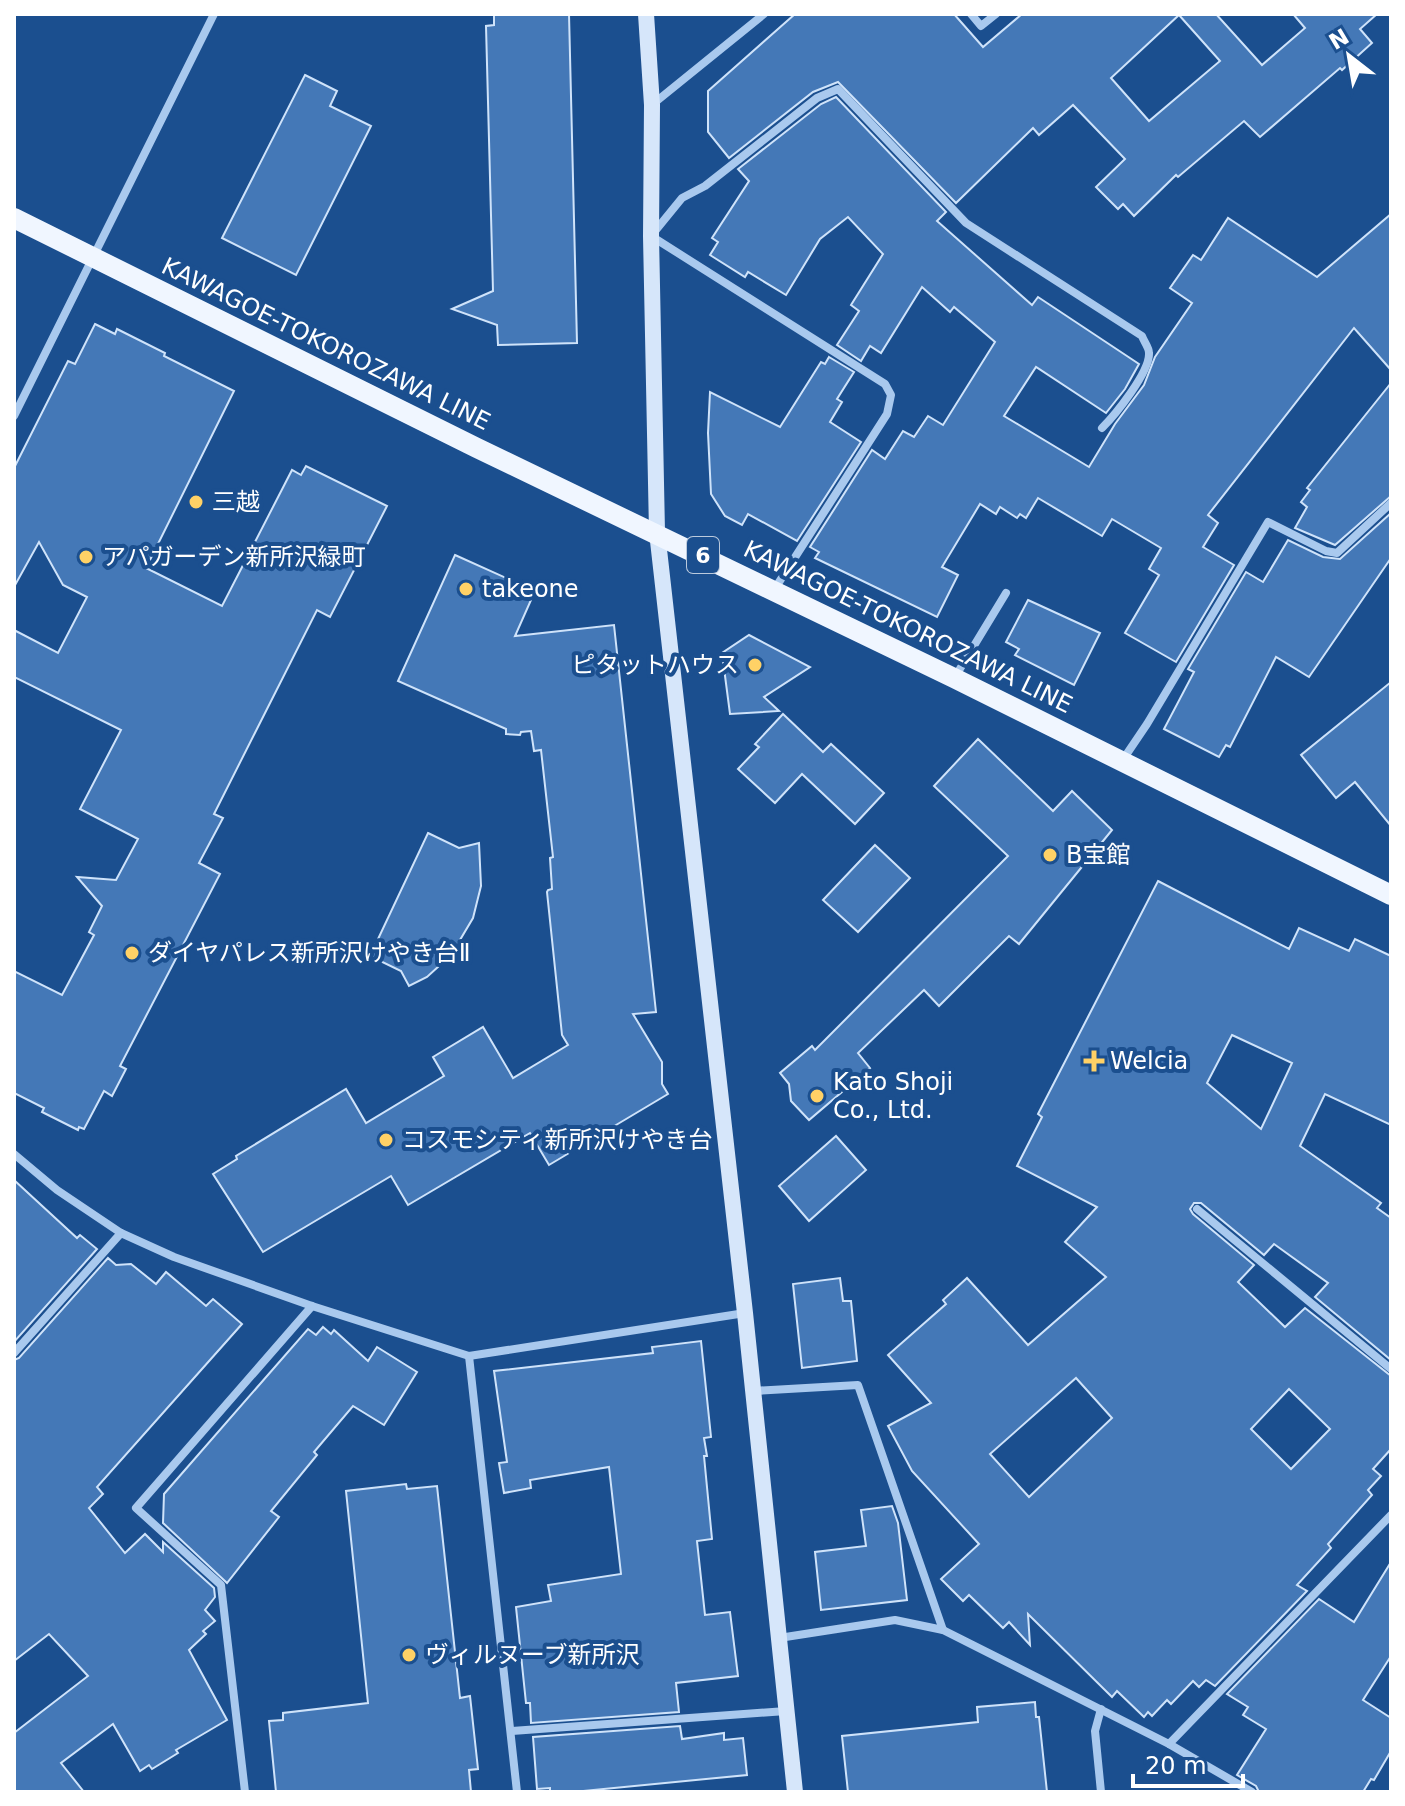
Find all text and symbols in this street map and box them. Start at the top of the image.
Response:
north arrow [1309,16,1389,96]
text: N [1325,24,1353,55]
street label: KAWAGOE-TOKOROZAWA LINE [157,252,495,436]
place label: 三越 [212,488,260,516]
marker: 三越 [187,493,205,511]
street label: KAWAGOE-TOKOROZAWA LINE [739,535,1077,719]
road number: 6 [687,537,719,573]
place label: アパガーデン新所沢緑町 [102,543,366,571]
marker: アパガーデン新所沢緑町 [77,548,95,566]
place label: takeone [482,575,579,603]
marker: takeone [457,580,475,598]
place label: ピタットハウス [571,651,739,679]
marker: ピタットハウス [746,656,764,674]
place label: B宝館 [1066,841,1130,869]
marker: B宝館 [1041,846,1059,864]
place label: ダイヤパレス新所沢けやき台Ⅱ [148,939,471,967]
marker: ダイヤパレス新所沢けやき台Ⅱ [123,944,141,962]
place label: Welcia [1110,1047,1188,1075]
marker: Welcia [1085,1052,1103,1070]
place label: Kato Shoji Co., Ltd. [833,1068,953,1124]
marker: Kato Shoji Co., Ltd. [808,1087,826,1105]
place label: コスモシティ新所沢けやき台 [402,1126,713,1154]
marker: コスモシティ新所沢けやき台 [377,1131,395,1149]
place label: ヴィルヌーブ新所沢 [425,1641,640,1669]
marker: ヴィルヌーブ新所沢 [400,1646,418,1664]
scale bar [1133,1738,1243,1788]
text: 20 m [1145,1752,1207,1780]

